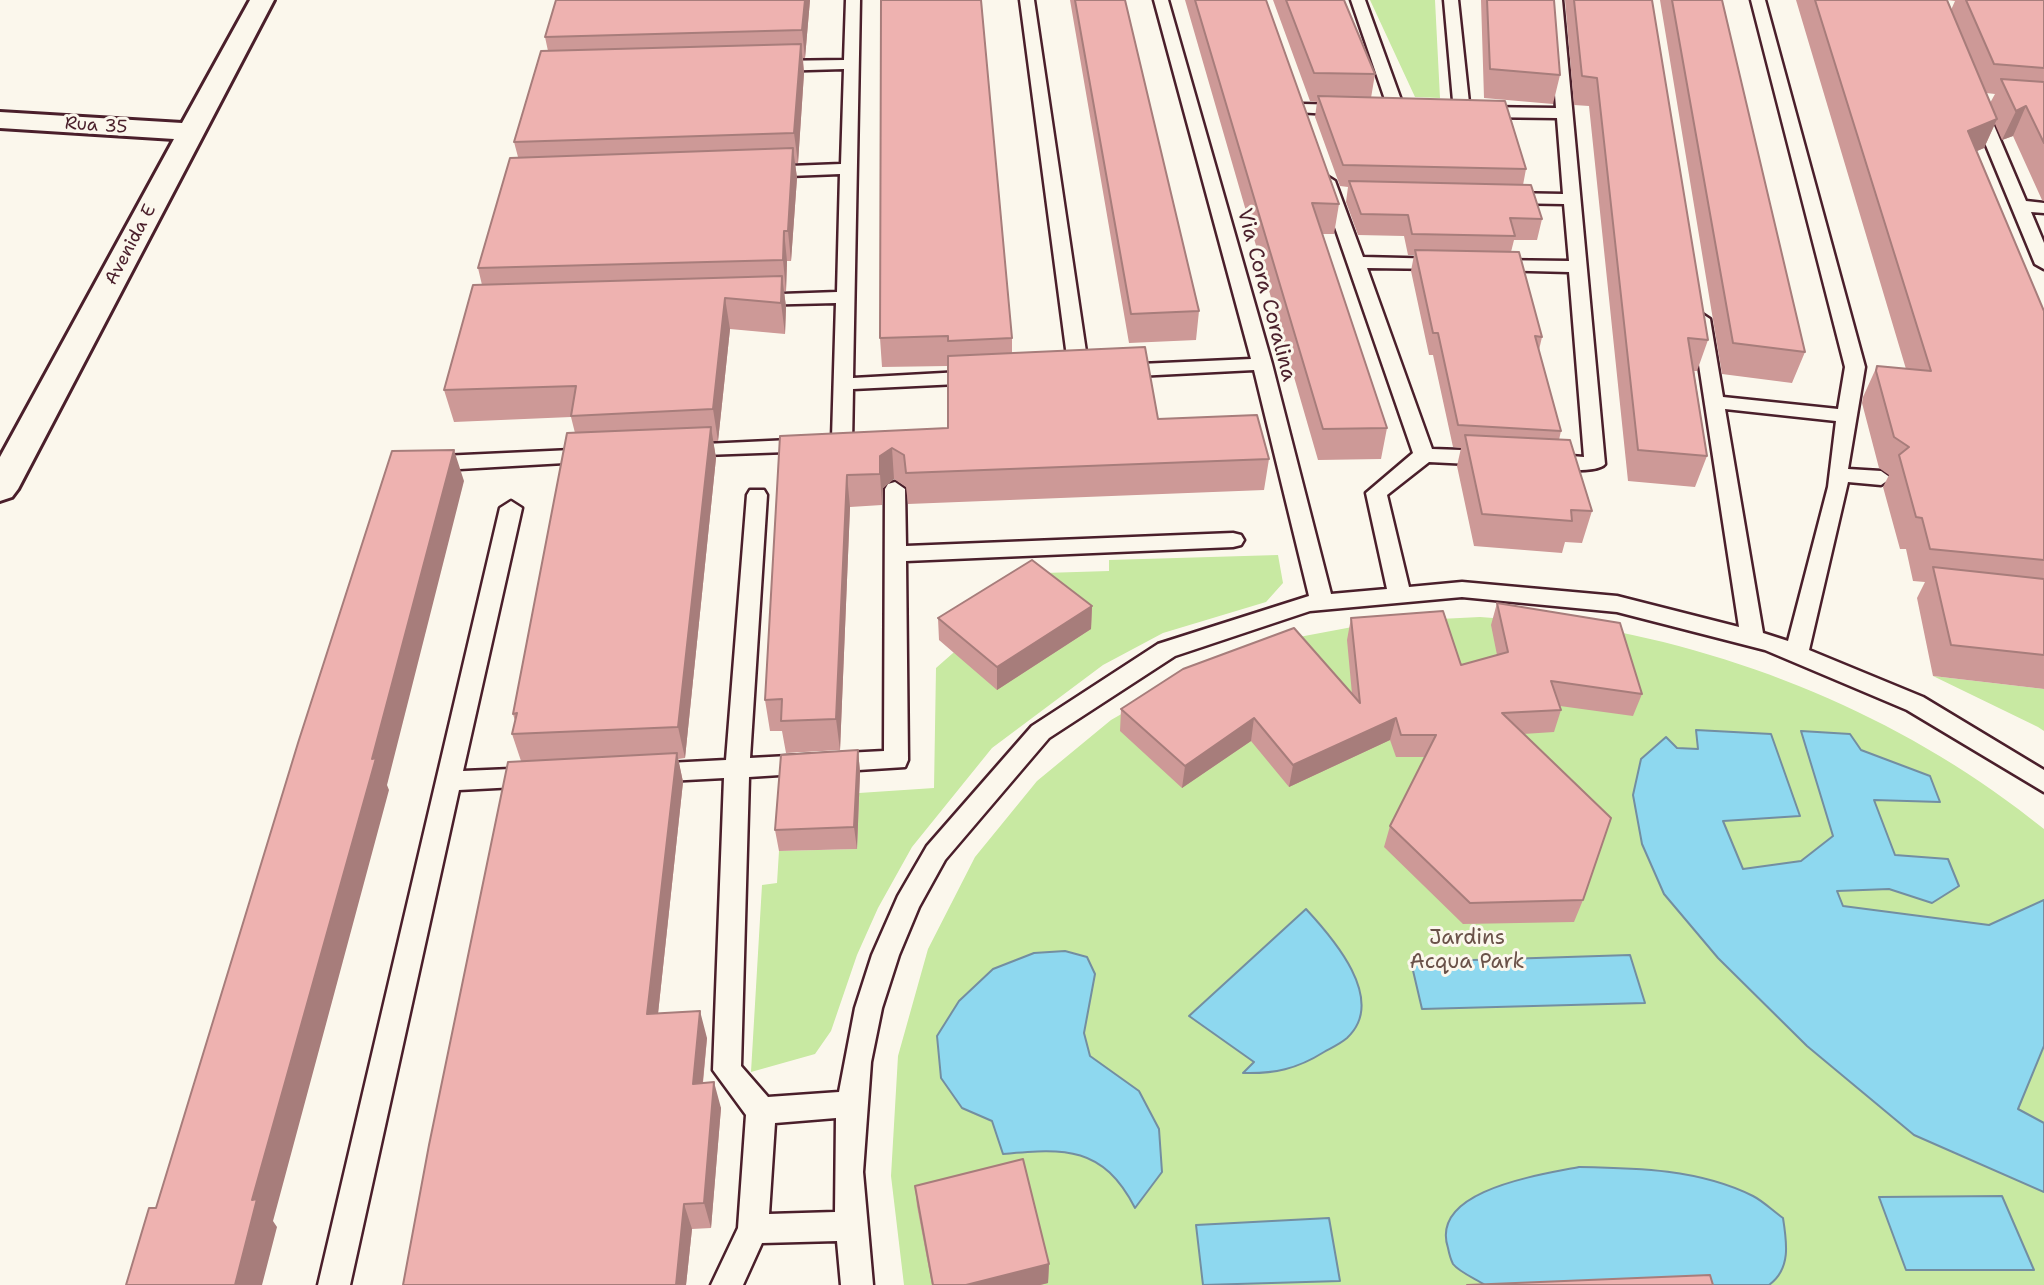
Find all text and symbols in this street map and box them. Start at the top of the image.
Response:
street label: Rua 35 [64,113,128,139]
street label: Avenida E [101,201,161,289]
street label: Via Cora Coralina [1231,206,1301,384]
park label: Jardins Acqua Park [1409,926,1525,976]

